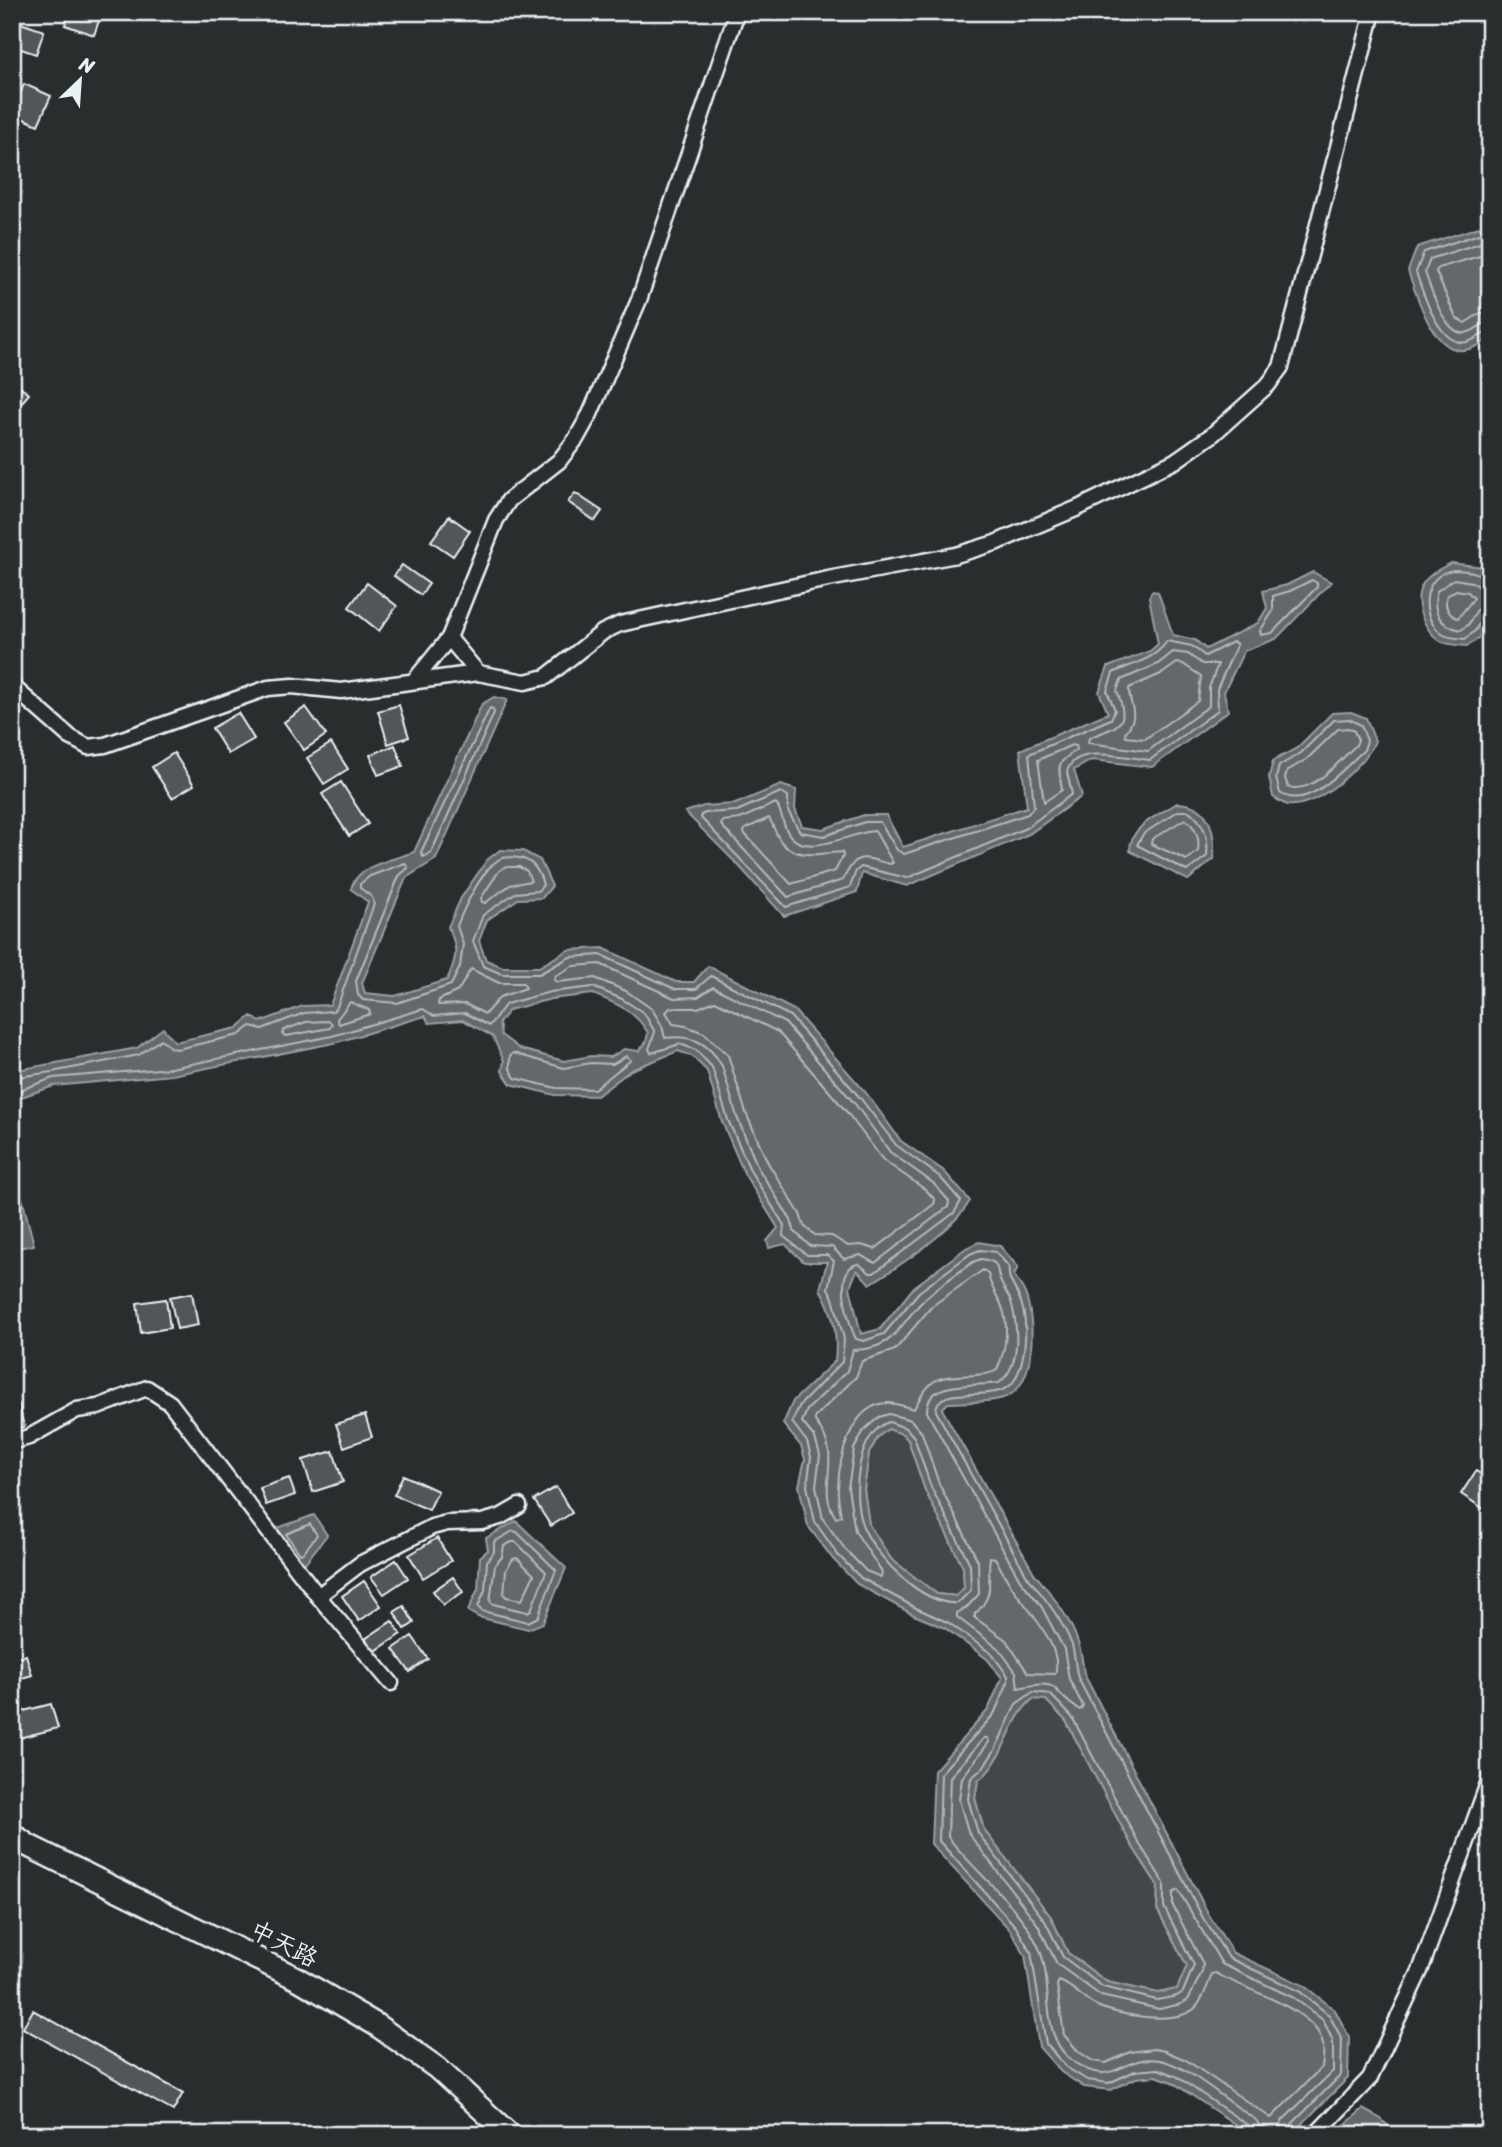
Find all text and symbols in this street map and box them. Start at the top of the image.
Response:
north arrow [46,46,116,116]
text: N [73,47,101,83]
street label: 中天路 [242,1909,326,1979]

